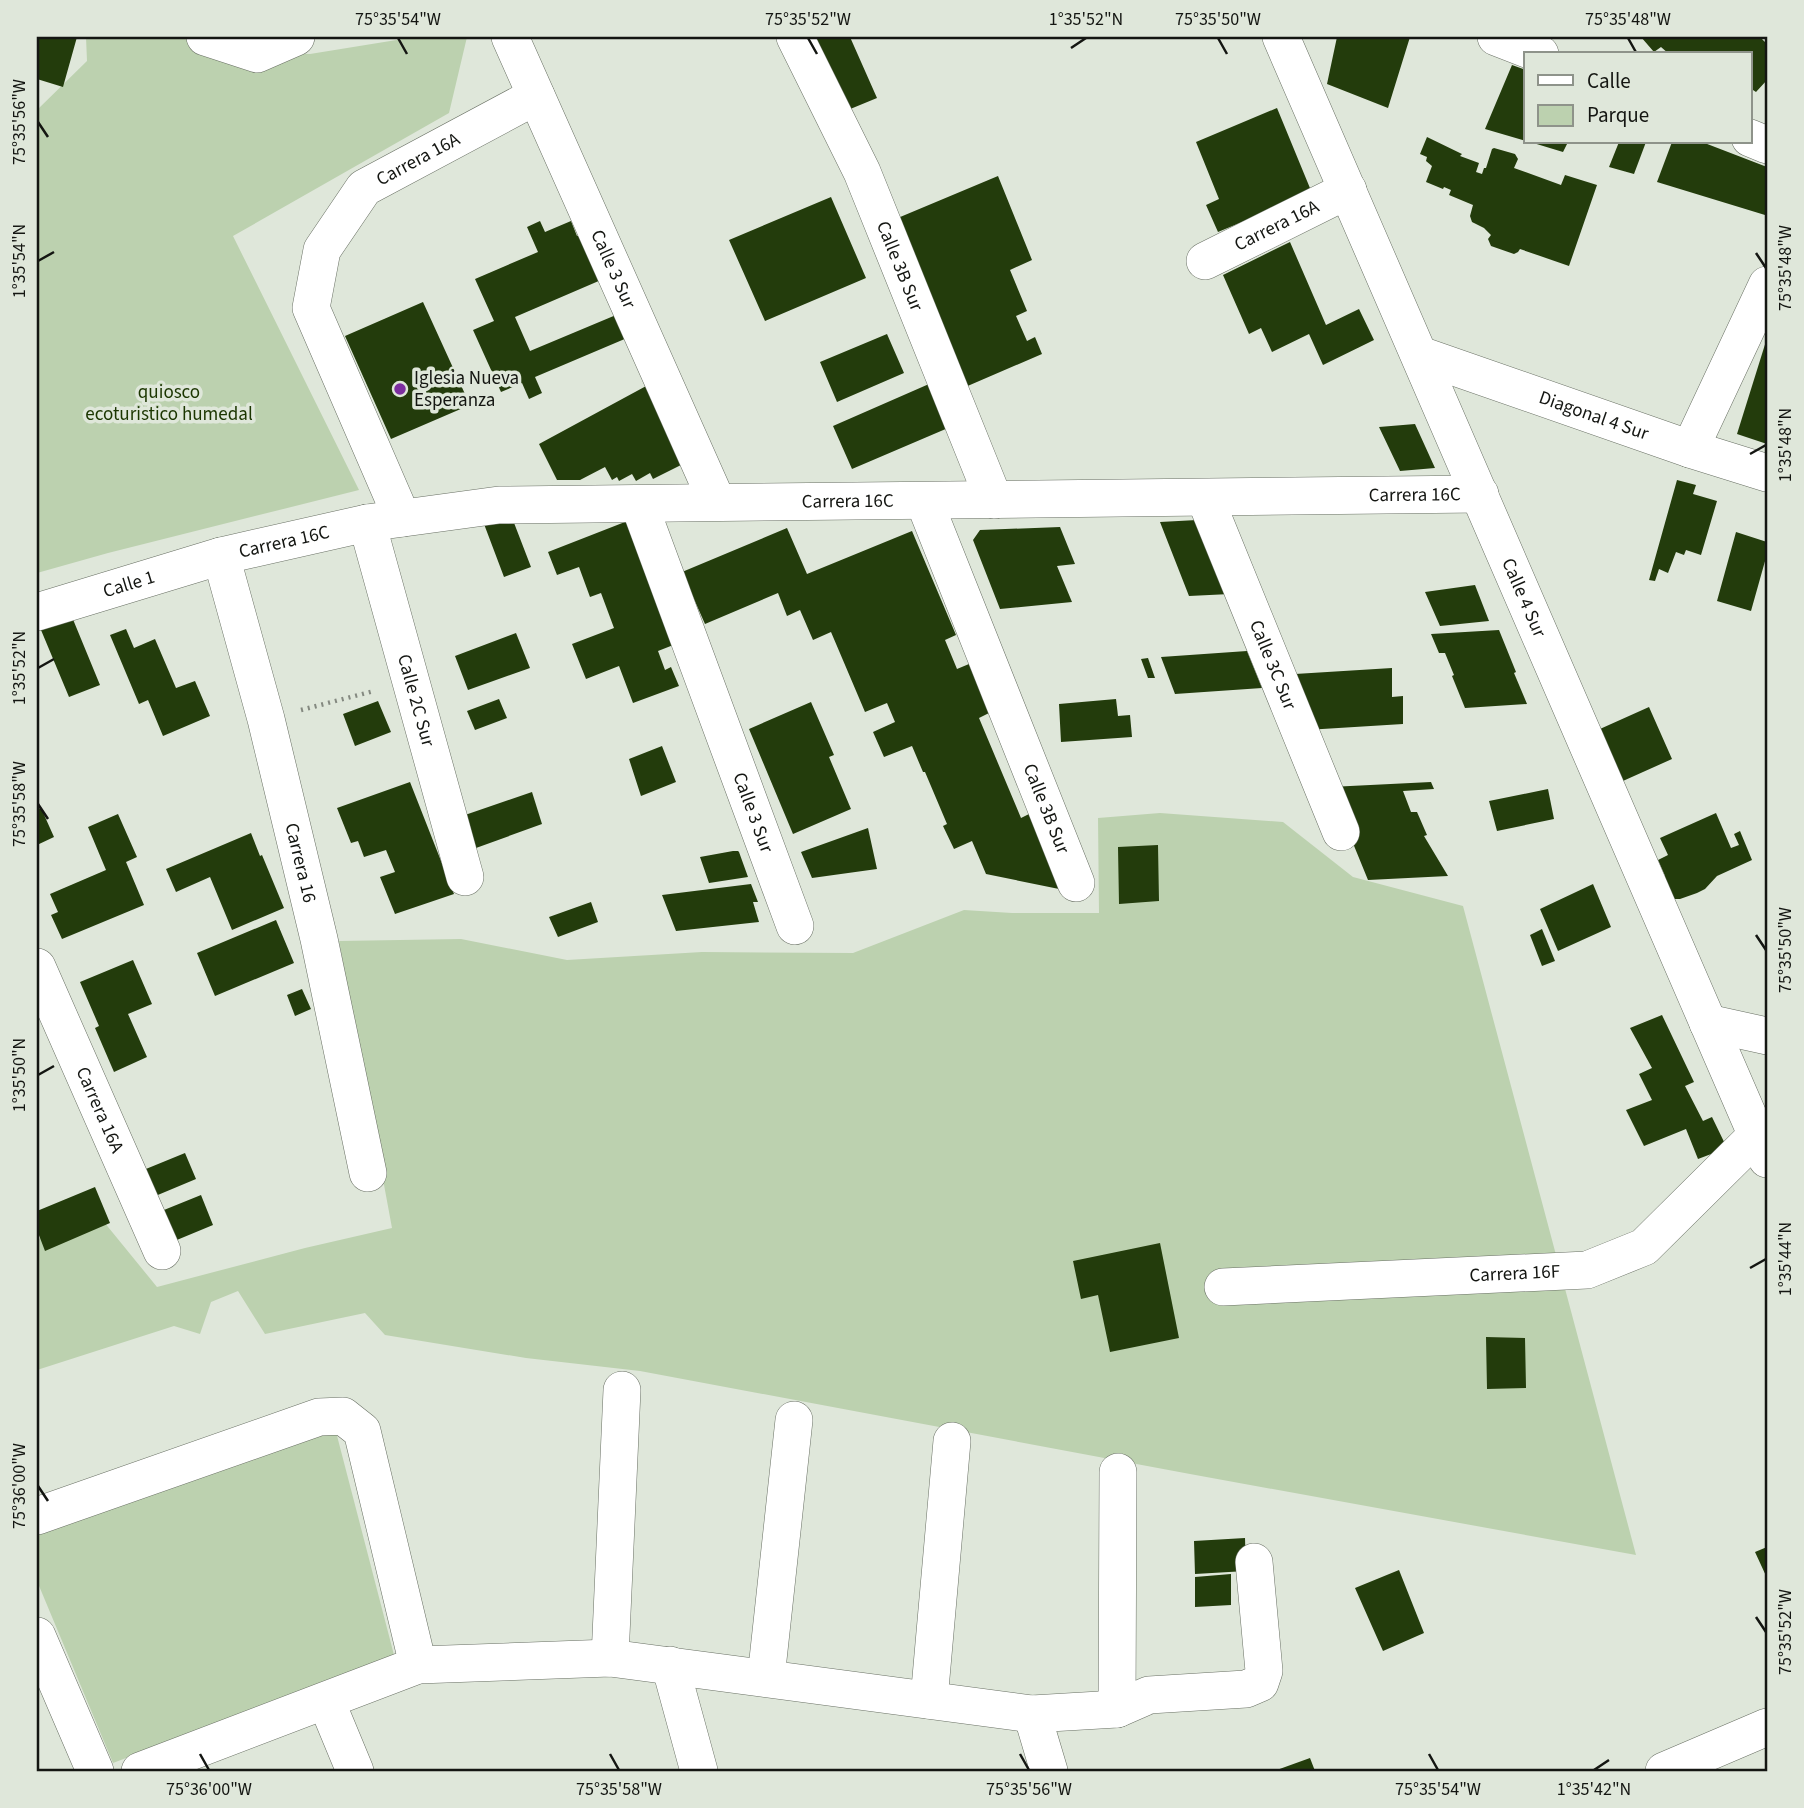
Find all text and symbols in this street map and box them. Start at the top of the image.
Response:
text: 75°35'54"W [355,7,441,32]
text: 75°35'52"W [765,7,851,32]
text: 1°35'52"N [1049,7,1123,32]
text: 75°35'50"W [1175,7,1261,32]
text: 75°35'48"W [1585,7,1671,32]
legend [1524,52,1752,144]
text: Calle [1587,66,1631,96]
text: 75°35'56"W [7,79,32,165]
text: Parque [1587,100,1649,130]
street label: Carrera 16A [371,125,465,193]
street label: Carrera 16A [1230,193,1324,258]
street label: Calle 3B Sur [870,217,930,315]
text: 1°35'54"N [7,224,32,298]
street label: Calle 3 Sur [584,225,643,313]
text: 75°35'48"W [1773,225,1798,311]
place label: Iglesia Nueva Esperanza [414,365,519,414]
park label: quiosco ecoturistico humedal [85,379,253,428]
marker: Iglesia Nueva Esperanza [392,381,408,397]
street label: Diagonal 4 Sur [1535,384,1653,447]
text: 1°35'48"N [1773,408,1798,482]
street label: Carrera 16C [1368,481,1461,509]
street label: Carrera 16C [801,487,894,515]
street label: Carrera 16C [236,518,332,565]
street label: Calle 4 Sur [1495,554,1553,642]
street label: Calle 1 [100,563,158,605]
street label: Calle 3C Sur [1243,616,1303,714]
text: 1°35'52"N [7,631,32,705]
street label: Calle 2C Sur [390,651,442,750]
street label: Calle 3B Sur [1016,759,1077,858]
text: 75°35'58"W [7,761,32,847]
street label: Calle 3 Sur [726,769,780,857]
street label: Carrera 16 [278,820,323,905]
text: 75°35'50"W [1773,907,1798,993]
text: 1°35'50"N [7,1038,32,1112]
street label: Carrera 16A [69,1062,131,1158]
text: 1°35'44"N [1773,1222,1798,1296]
street label: Carrera 16F [1469,1258,1561,1289]
text: 75°36'00"W [7,1443,32,1529]
text: 75°35'52"W [1773,1589,1798,1675]
text: 75°36'00"W [166,1777,252,1802]
text: 75°35'58"W [576,1777,662,1802]
text: 75°35'56"W [986,1777,1072,1802]
text: 75°35'54"W [1395,1777,1481,1802]
text: 1°35'42"N [1557,1777,1631,1802]

